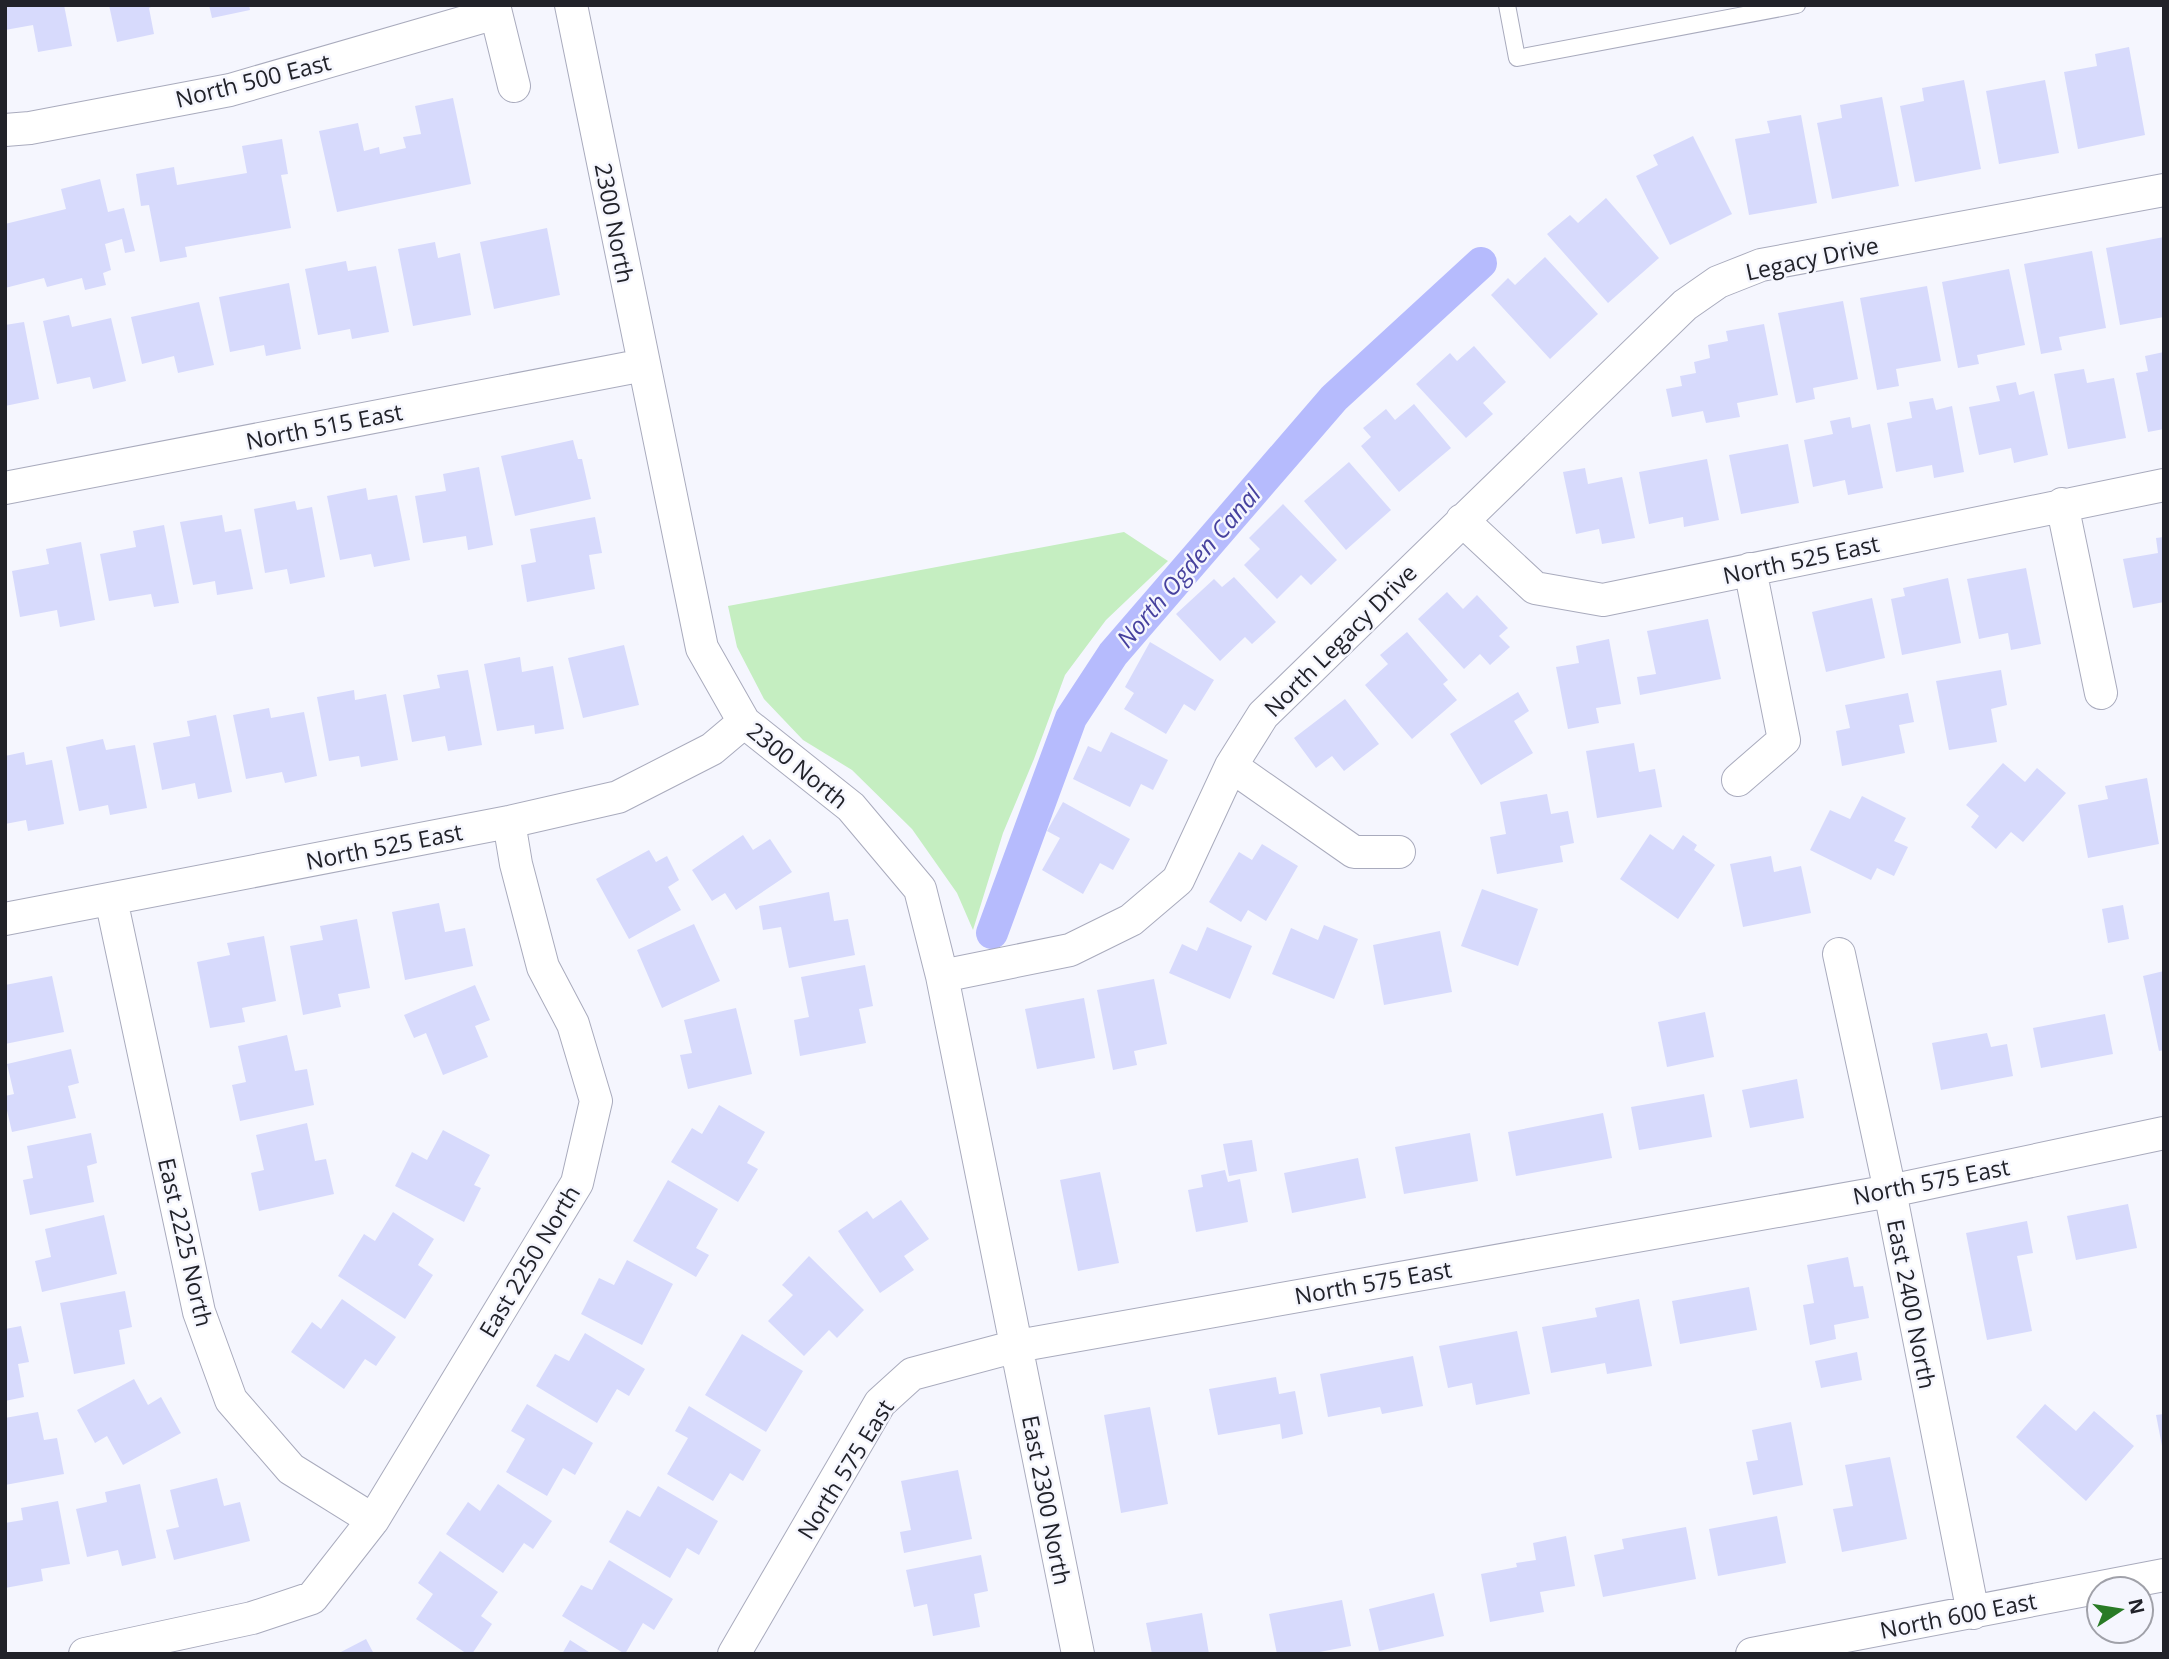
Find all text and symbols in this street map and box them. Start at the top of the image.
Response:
street label: North 500 East [172,45,334,115]
street label: 2300 North [588,160,642,286]
street label: Legacy Drive [1743,228,1881,288]
street label: North 515 East [243,395,405,457]
water label: North Ogden Canal [1108,477,1268,654]
street label: North 525 East [1720,527,1882,591]
street label: North Legacy Drive [1257,557,1423,723]
street label: 2300 North [741,714,855,816]
street label: North 525 East [303,815,465,877]
street label: North 575 East [1850,1150,2012,1212]
street label: East 2225 North [151,1155,221,1329]
street label: East 2250 North [471,1179,587,1343]
street label: East 2400 North [1880,1216,1944,1392]
street label: North 575 East [1292,1252,1454,1312]
street label: North 575 East [789,1393,901,1545]
street label: East 2300 North [1015,1412,1079,1588]
north arrow [2085,1575,2155,1645]
street label: North 600 East [1877,1584,2039,1646]
text: N [2122,1596,2151,1617]

